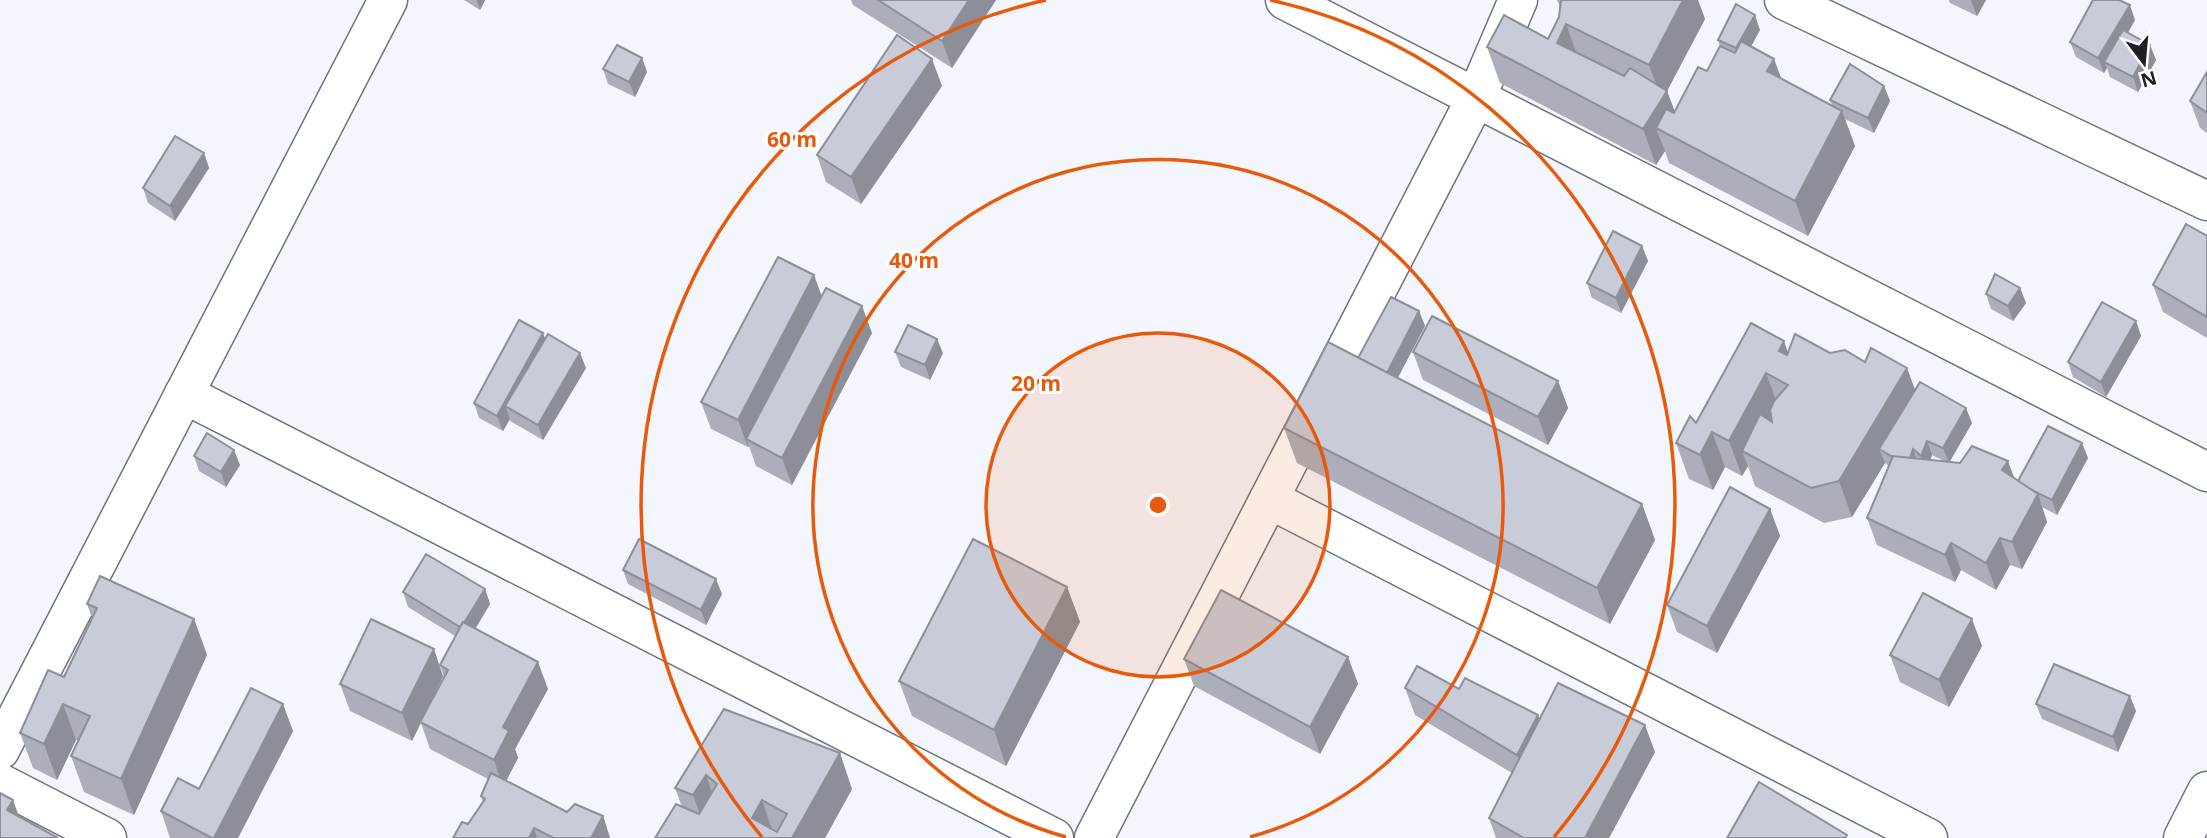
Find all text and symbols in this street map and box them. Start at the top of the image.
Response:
north arrow [2109,28,2179,98]
text: N [2138,65,2160,94]
text: 60 m [767,125,817,153]
text: 40 m [889,246,939,274]
text: 20 m [1011,369,1061,397]
centre of rings [1146,493,1170,517]

